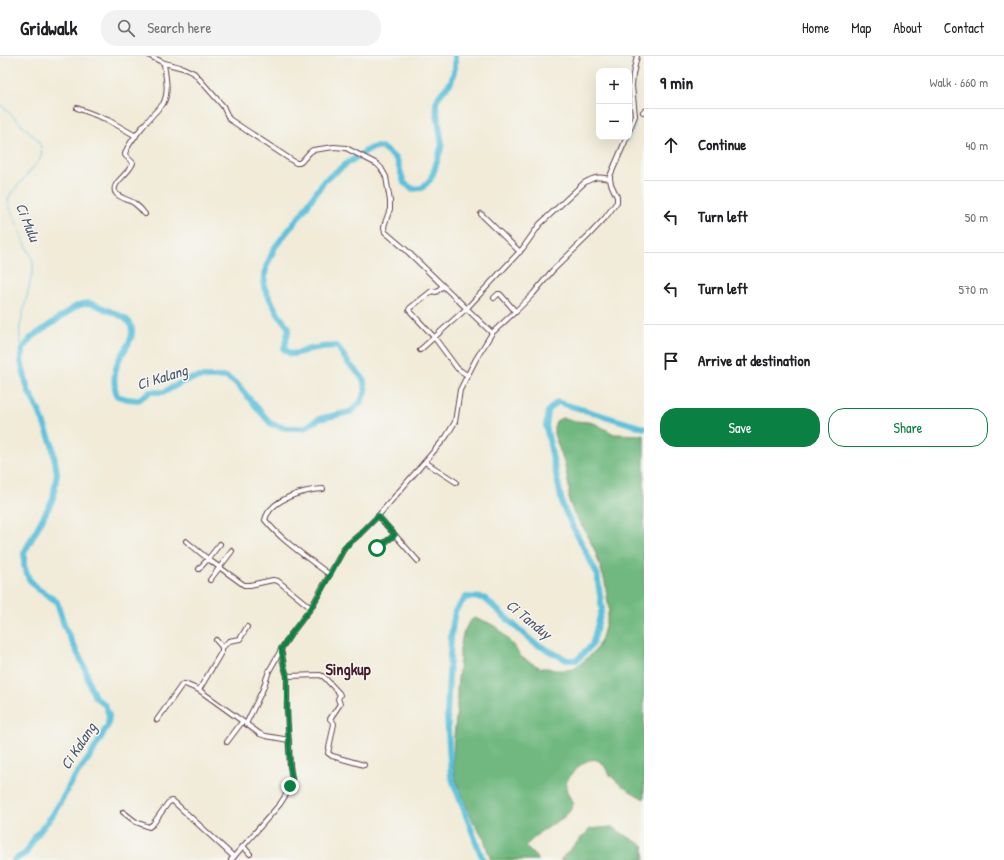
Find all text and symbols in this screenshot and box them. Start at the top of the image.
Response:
search box [101,10,381,46]
text: Gridwalk [20,15,77,41]
icon: search [115,17,137,39]
text: Search here [147,17,211,38]
text: Home [802,18,829,37]
text: Map [851,18,871,37]
text: About [893,18,922,37]
text: Contact [944,18,984,37]
map controls [596,68,632,140]
button: + [596,68,632,104]
text: 9 min [660,71,693,94]
text: Walk · 660 m [929,73,988,91]
button: − [596,104,632,140]
icon: ahead [660,134,682,156]
text: Continue [698,134,746,155]
text: 40 m [965,136,988,154]
water label: Ci Mulu [11,200,46,245]
icon: left [660,206,682,228]
text: Turn left [698,206,748,227]
text: 50 m [965,208,988,226]
icon: left [660,278,682,300]
text: Turn left [698,278,748,299]
text: 570 m [958,280,988,298]
icon: arrive [660,350,682,372]
text: Arrive at destination [698,350,810,371]
water label: Ci Kalang [134,359,191,395]
button: Save [660,408,820,447]
button: Share [828,408,988,447]
route start [368,539,386,557]
water label: Ci Tanduy [502,594,557,645]
district label: Singkup [325,658,371,681]
water label: Ci Kalang [55,717,102,774]
route end [281,777,299,795]

